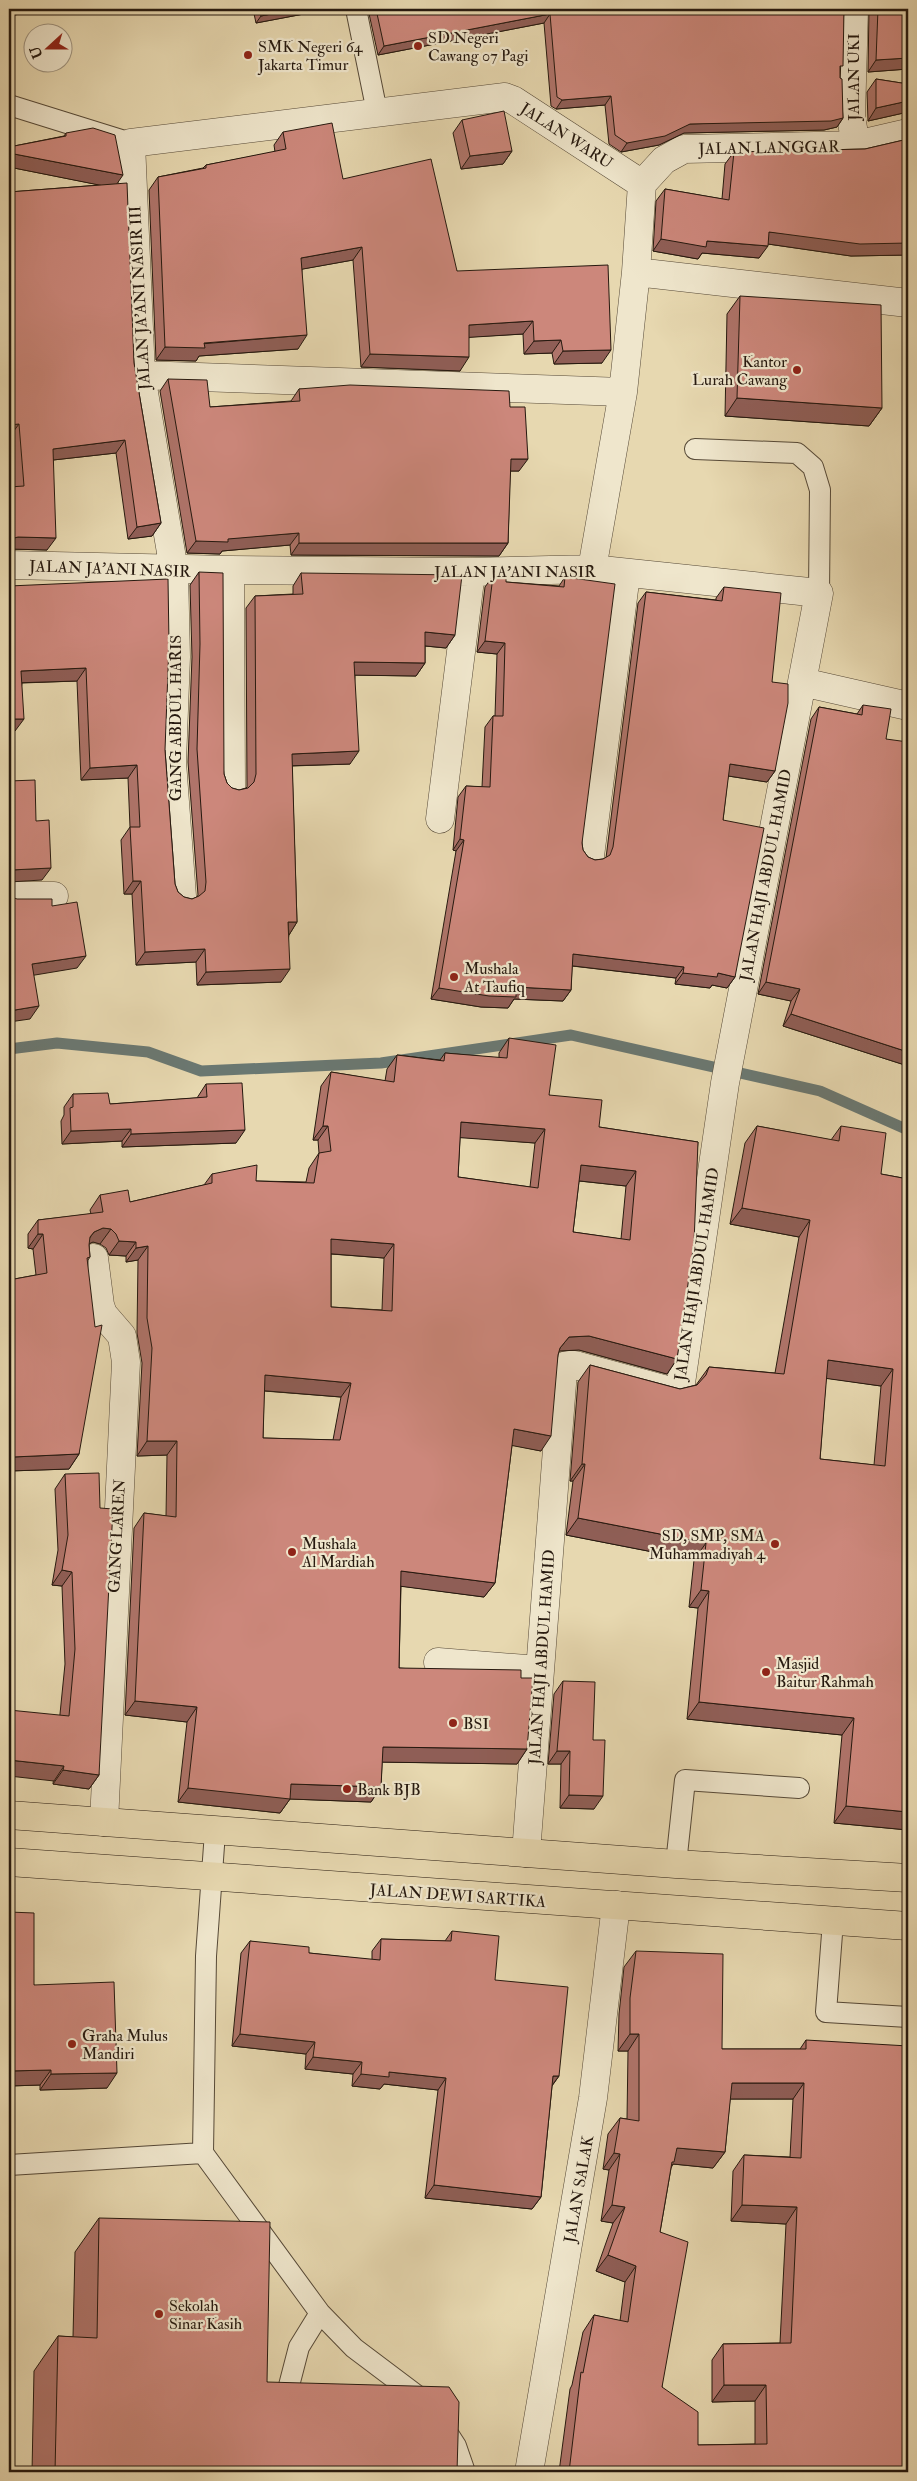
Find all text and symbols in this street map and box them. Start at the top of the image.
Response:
north arrow [22,22,72,72]
place label: SD Negeri Cawang 07 Pagi [428,28,529,66]
street label: JALAN UKI [844,33,865,122]
place label: SMK Negeri 64 Jakarta Timur [257,37,364,76]
marker: SD Negeri Cawang 07 Pagi [412,40,424,52]
text: U [26,44,46,61]
marker: SMK Negeri 64 Jakarta Timur [242,49,254,61]
street label: JALAN WARU [515,98,617,174]
street label: JALAN LANGGAR [697,137,840,160]
street label: JALAN JA'ANI NASIR III [125,205,156,391]
place label: Kantor Lurah Cawang [692,352,788,390]
marker: Kantor Lurah Cawang [791,364,803,376]
street label: JALAN JA'ANI NASIR [28,556,192,583]
street label: JALAN JA'ANI NASIR [433,562,596,583]
street label: GANG ABDUL HARIS [166,635,186,801]
street label: JALAN HAJI ABDUL HAMID [735,767,797,984]
place label: Mushala At Taufiq [463,959,525,997]
marker: Mushala At Taufiq [448,971,460,983]
street label: JALAN HAJI ABDUL HAMID [670,1166,725,1383]
street label: GANG LAREN [104,1478,130,1593]
place label: SD, SMP, SMA Muhammadiyah 4 [649,1526,766,1564]
place label: Mushala Al Mardiah [301,1534,375,1572]
marker: SD, SMP, SMA Muhammadiyah 4 [769,1538,781,1550]
marker: Mushala Al Mardiah [286,1546,298,1558]
street label: JALAN HAJI ABDUL HAMID [524,1549,560,1766]
place label: Masjid Baitur Rahmah [776,1654,874,1692]
marker: Masjid Baitur Rahmah [760,1666,772,1678]
place label: BSI [463,1714,489,1734]
marker: BSI [447,1717,459,1729]
place label: Bank BJB [357,1780,421,1801]
marker: Bank BJB [341,1783,353,1795]
street label: JALAN DEWI SARTIKA [368,1880,547,1913]
place label: Graha Mulus Mandiri [82,2026,168,2064]
marker: Graha Mulus Mandiri [66,2038,78,2050]
street label: JALAN SALAK [560,2133,599,2246]
place label: Sekolah Sinar Kasih [169,2296,243,2334]
marker: Sekolah Sinar Kasih [153,2308,165,2320]

